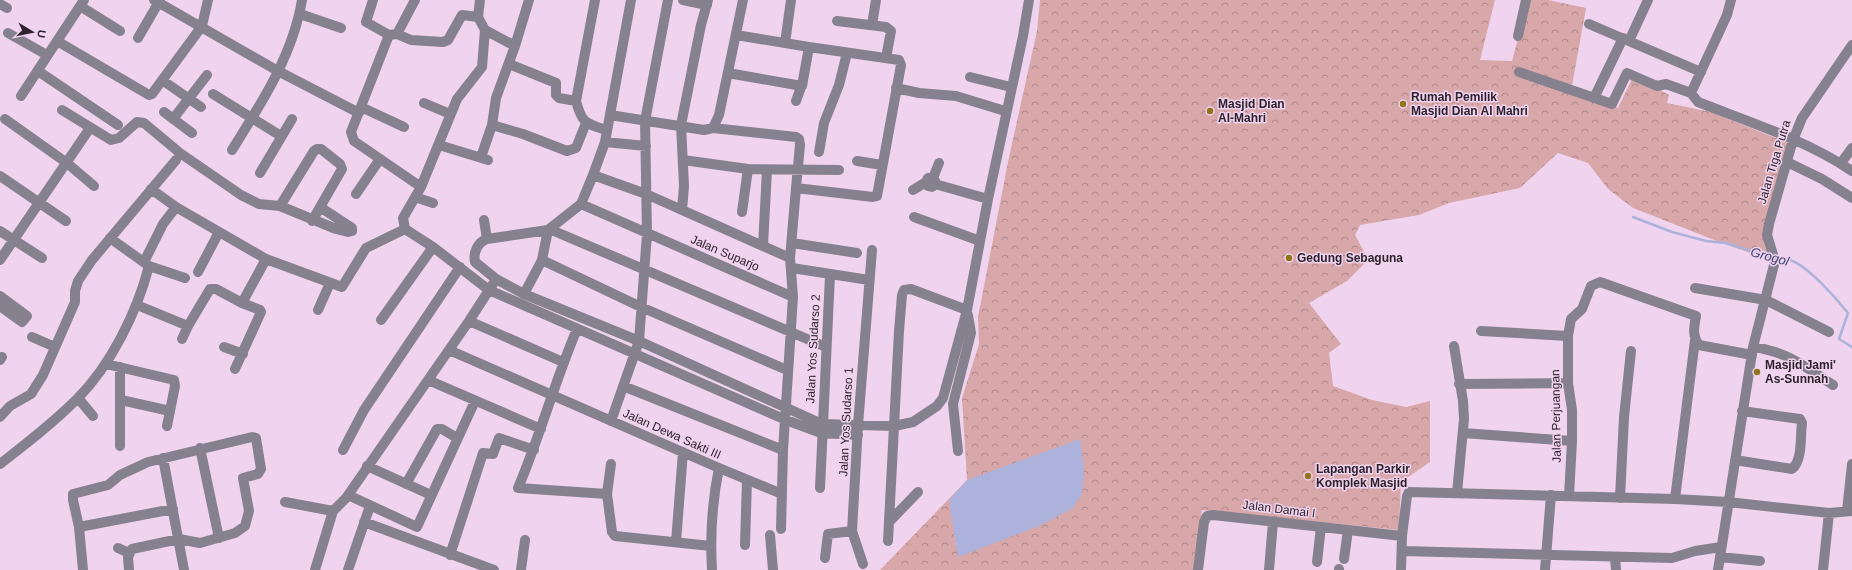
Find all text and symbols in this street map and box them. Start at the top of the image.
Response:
north arrow [12,12,52,52]
text: U [35,29,48,39]
place label: Rumah Pemilik Masjid Dian Al Mahri [1411,90,1528,118]
place label: Masjid Dian Al-Mahri [1218,97,1285,125]
marker: Rumah Pemilik Masjid Dian Al Mahri [1398,99,1408,109]
marker: Masjid Dian Al-Mahri [1205,106,1215,116]
street label: Jalan Tiga Putra [1755,118,1793,206]
street label: Jalan Suparjo [688,232,762,274]
water label: Grogol [1749,244,1792,269]
place label: Gedung Sebaguna [1297,251,1403,265]
marker: Gedung Sebaguna [1284,253,1294,263]
street label: Jalan Yos Sudarso 2 [803,294,823,404]
place label: Masjid Jami' As-Sunnah [1765,358,1836,386]
street label: Jalan Yos Sudarso 1 [836,367,856,477]
marker: Masjid Jami' As-Sunnah [1752,367,1762,377]
street label: Jalan Perjuangan [1548,369,1564,463]
street label: Jalan Dewa Sakti III [621,406,723,462]
place label: Lapangan Parkir Komplek Masjid [1316,462,1410,490]
marker: Lapangan Parkir Komplek Masjid [1303,471,1313,481]
street label: Jalan Damai I [1242,498,1316,520]

